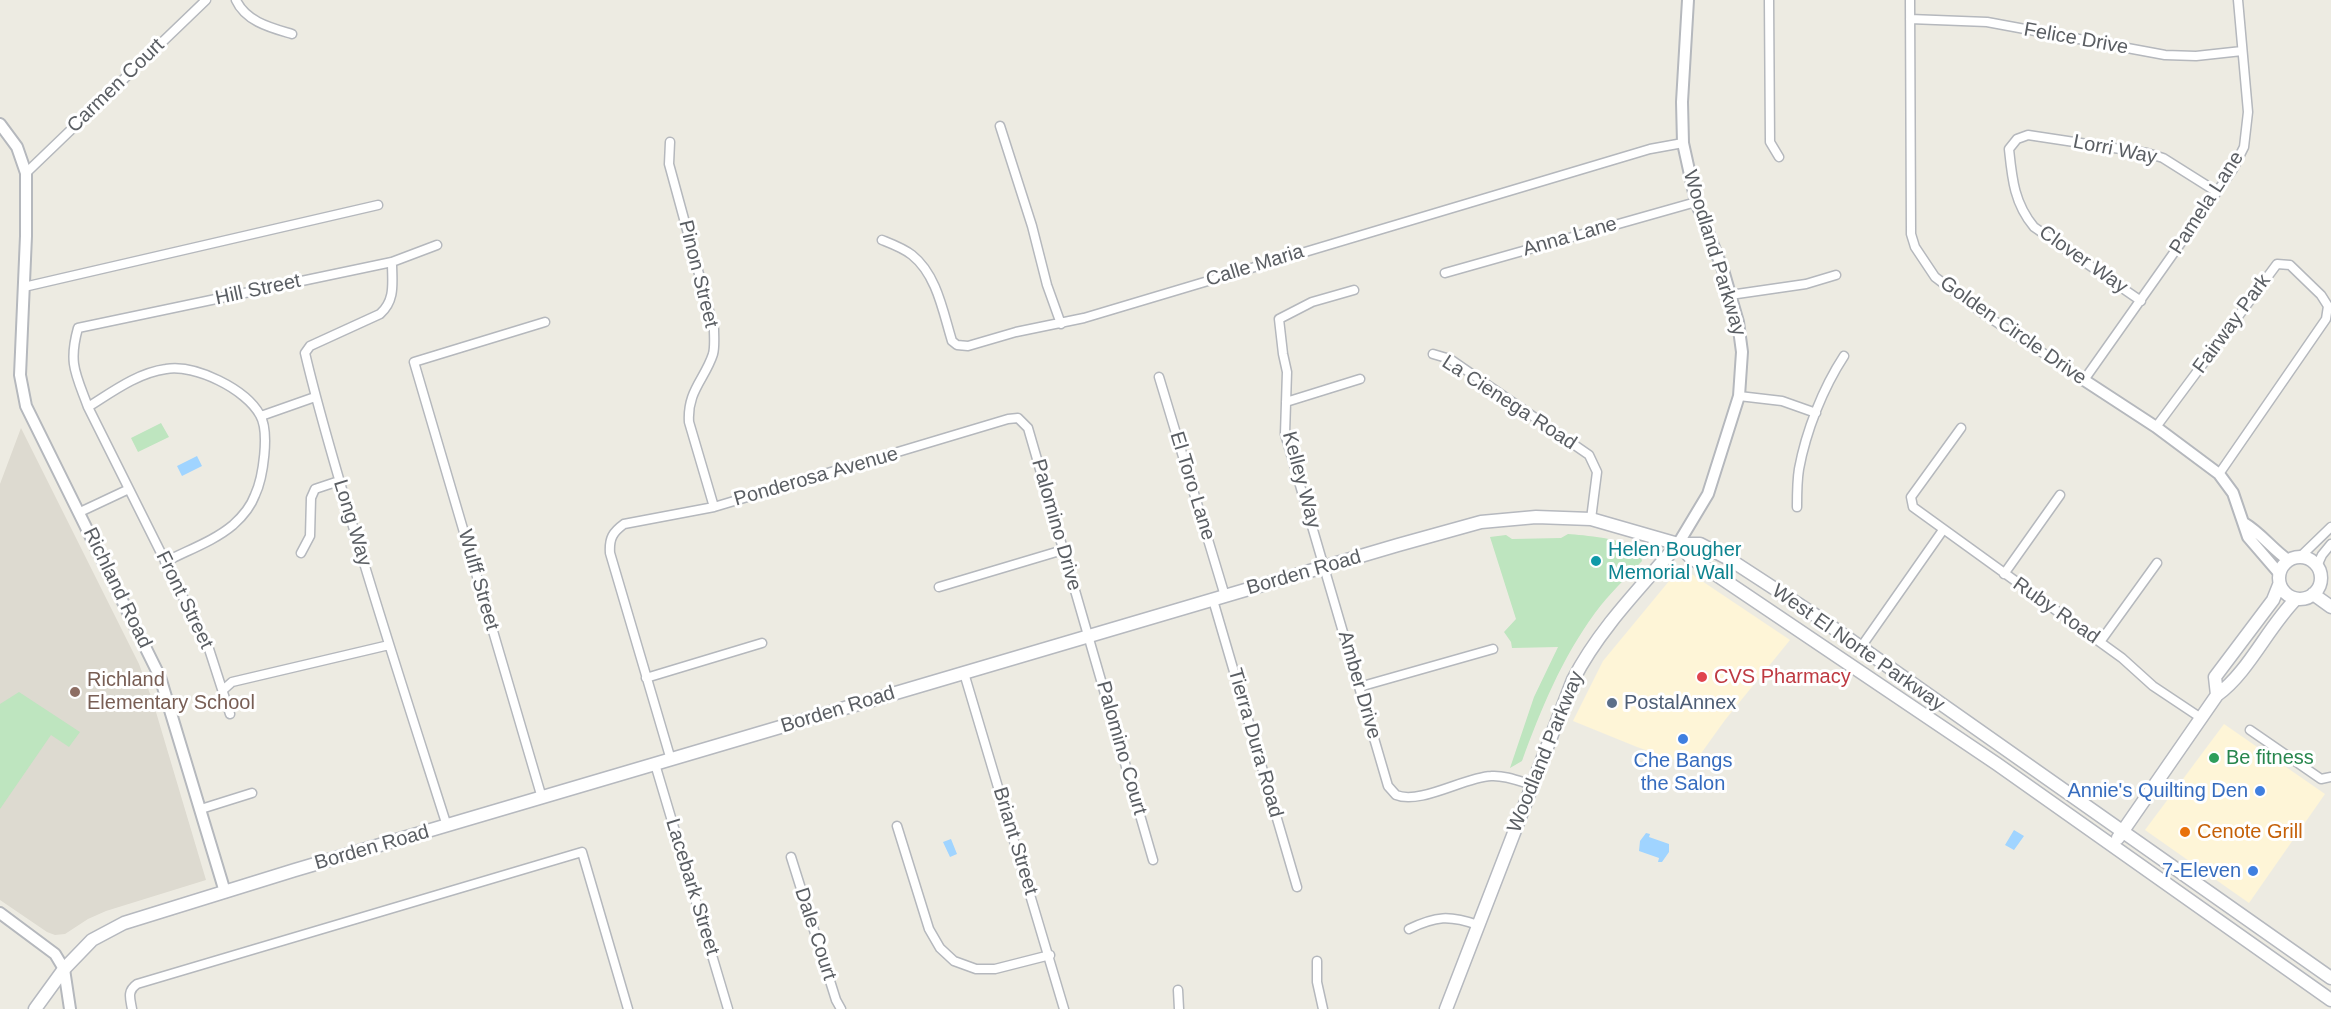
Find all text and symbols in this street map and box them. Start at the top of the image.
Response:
street label: Felice Drive [2022,18,2130,60]
street label: Carmen Court [62,34,170,138]
street label: Lorri Way [2071,130,2159,170]
street label: Pamela Lane [2165,147,2249,259]
street label: Woodland Parkway [1677,167,1751,339]
street label: Anna Lane [1520,212,1620,262]
street label: Pinon Street [673,218,723,330]
street label: Clover Way [2034,221,2132,299]
street label: Calle Maria [1203,240,1307,292]
street label: Hill Street [213,269,303,311]
street label: Fairway Park [2188,270,2276,378]
street label: Golden Circle Drive [1935,271,2091,391]
street label: La Cienega Road [1437,351,1581,455]
street label: El Toro Lane [1164,429,1220,543]
street label: Kelley Way [1277,429,1325,531]
street label: Ponderosa Avenue [731,442,901,512]
street label: Palomino Drive [1026,457,1086,593]
street label: Long Way [327,477,377,569]
street label: Richland Road [77,524,157,652]
street label: Wulff Street [452,527,504,633]
place label: Helen Bougher Memorial Wall [1608,538,1741,585]
street label: Borden Road [1244,545,1364,601]
street label: Front Street [150,547,218,653]
marker: Helen Bougher Memorial Wall [1589,554,1603,568]
street label: Ruby Road [2008,572,2104,650]
street label: West El Norte Parkway [1767,579,1949,717]
street label: Amber Drive [1332,628,1386,742]
place label: CVS Pharmacy [1714,665,1851,689]
street label: Tierra Dura Road [1222,666,1288,820]
place label: Richland Elementary School [87,668,255,715]
street label: Woodland Parkway [1503,668,1589,836]
marker: CVS Pharmacy [1695,670,1709,684]
street label: Palomino Court [1090,678,1152,818]
street label: Borden Road [778,681,898,739]
marker: Richland Elementary School [68,685,82,699]
place label: PostalAnnex [1624,691,1736,715]
marker: PostalAnnex [1605,696,1619,710]
marker: Che Bangs the Salon [1676,732,1690,746]
place label: Be fitness [2226,746,2314,770]
place label: Che Bangs the Salon [1634,749,1732,796]
marker: Be fitness [2207,751,2221,765]
place label: Annie's Quilting Den [2067,779,2248,803]
street label: Briant Street [987,784,1043,898]
marker: Annie's Quilting Den [2253,784,2267,798]
street label: Lacebark Street [660,816,724,958]
street label: Borden Road [312,820,432,876]
place label: Cenote Grill [2197,820,2303,844]
marker: Cenote Grill [2178,825,2192,839]
place label: 7-Eleven [2162,859,2241,883]
marker: 7-Eleven [2246,864,2260,878]
street label: Dale Court [789,885,841,983]

